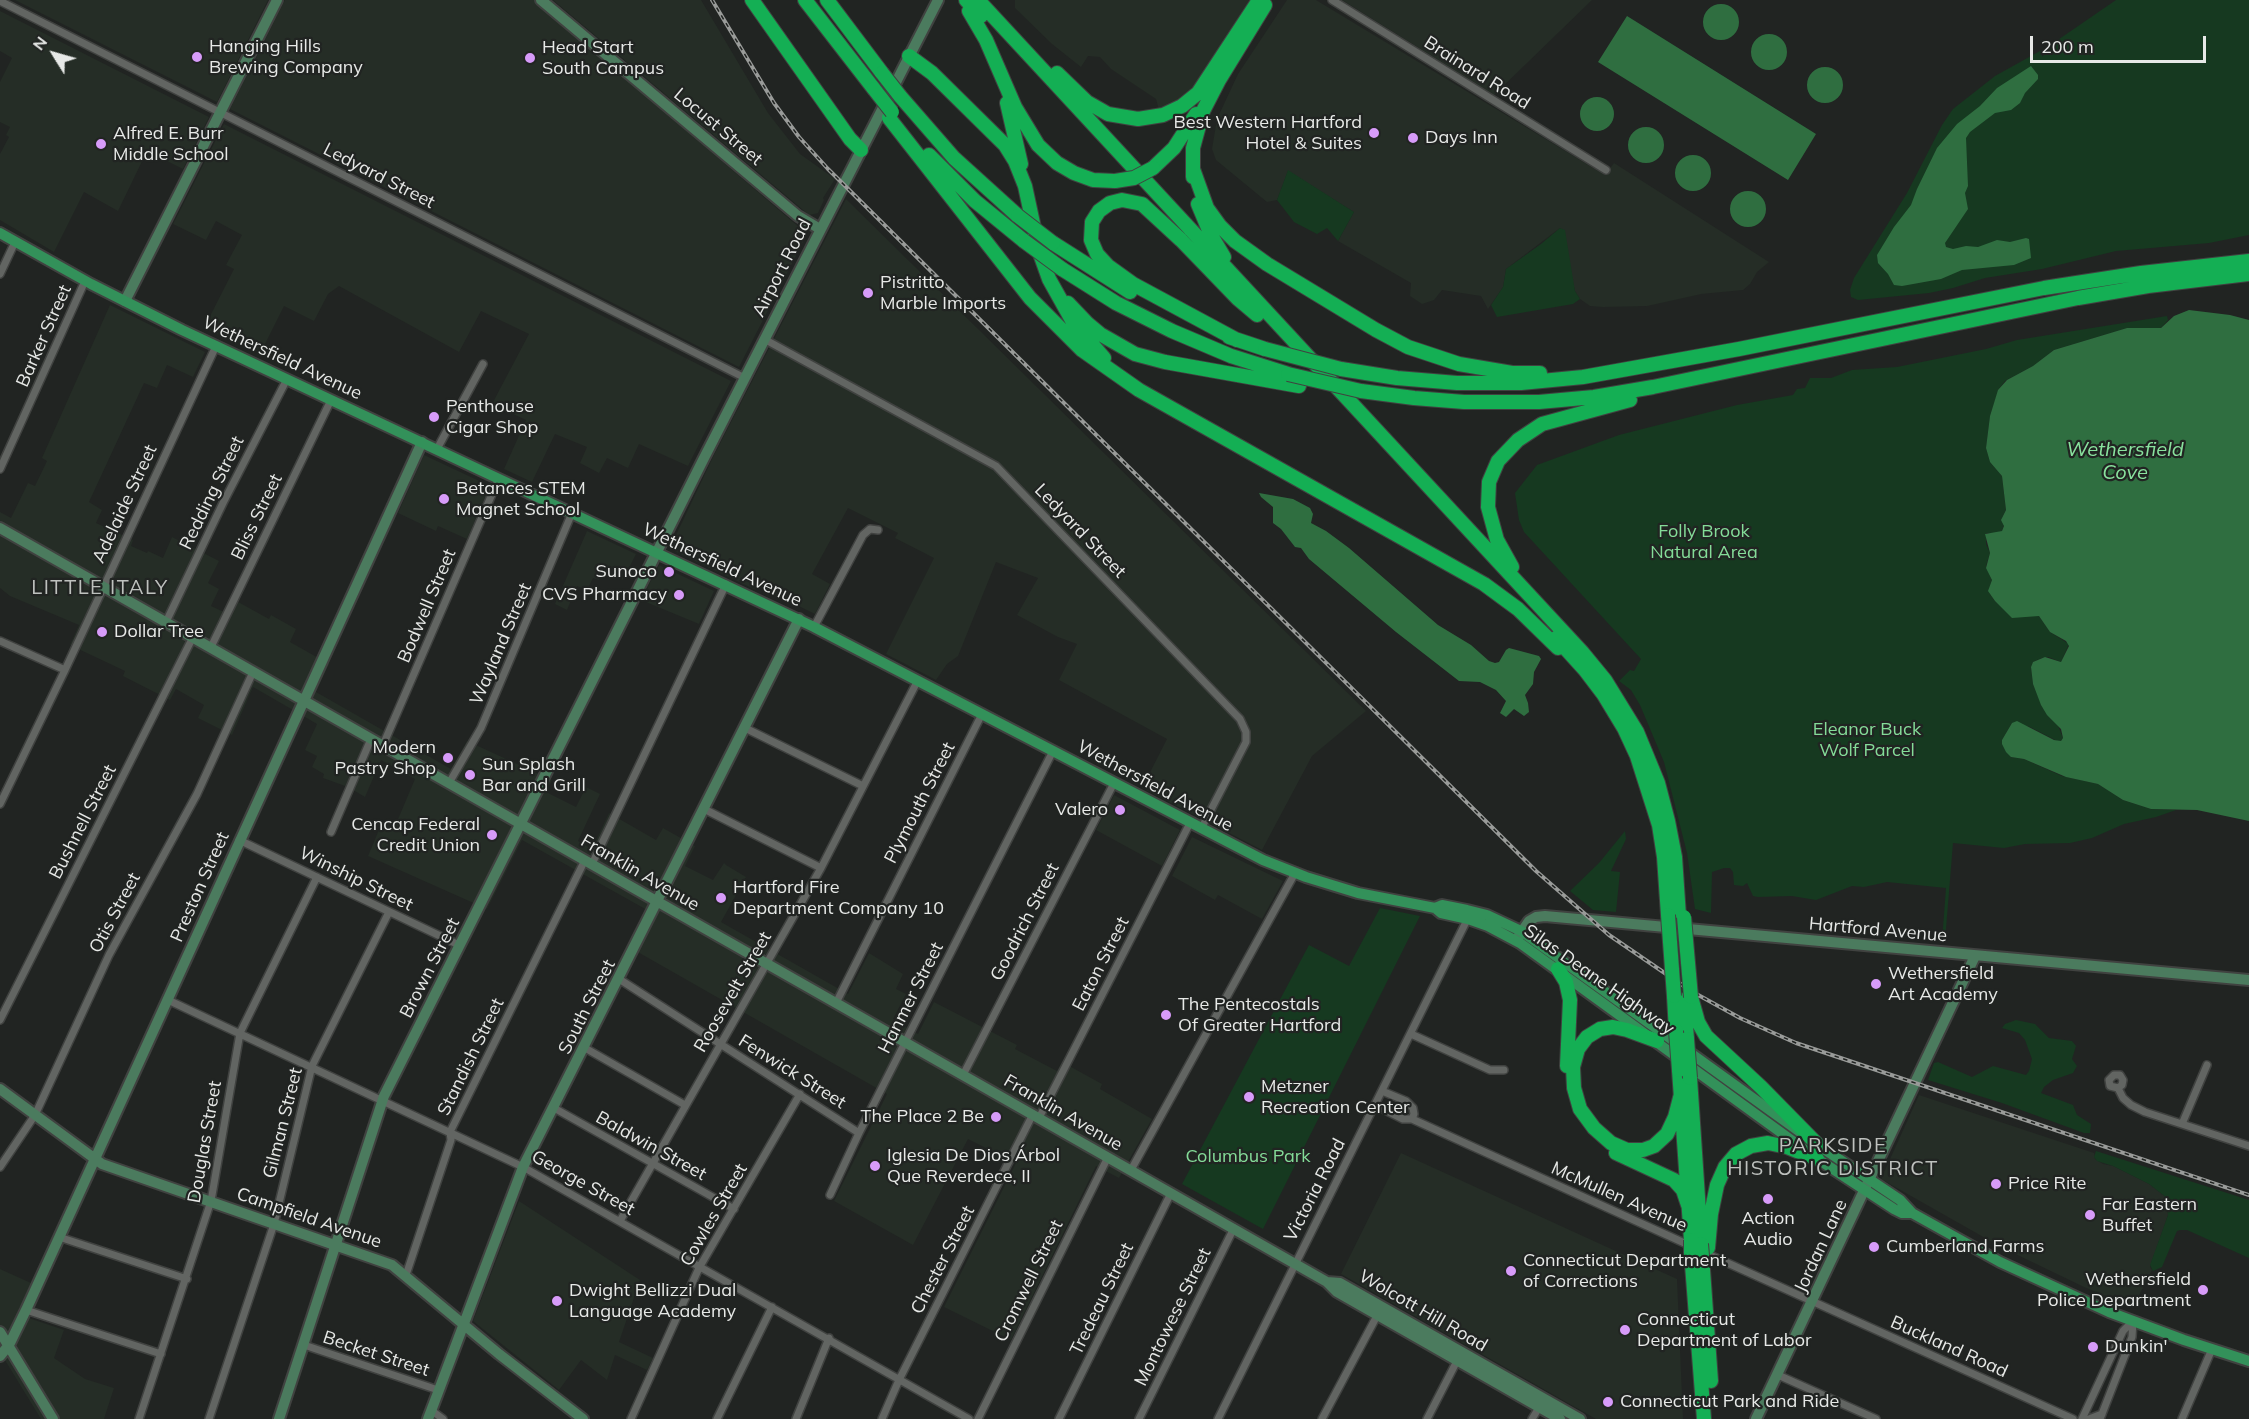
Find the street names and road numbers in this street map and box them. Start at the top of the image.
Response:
street label: Brainard Road [1420,32,1534,114]
street label: Locust Street [669,84,767,170]
street label: Ledyard Street [320,139,438,213]
street label: Airport Road [748,215,816,321]
street label: Barker Street [12,282,76,390]
street label: Wethersfield Avenue [199,312,365,404]
street label: Redding Street [175,433,249,553]
street label: Adelaide Street [88,441,162,567]
street label: Bliss Street [227,470,287,564]
street label: Ledyard Street [1030,480,1130,582]
street label: Wethersfield Avenue [639,519,805,611]
street label: Bodwell Street [393,546,461,666]
street label: Wayland Street [466,580,536,708]
street label: Wethersfield Avenue [1073,736,1237,836]
street label: Plymouth Street [880,739,960,867]
street label: Bushnell Street [45,761,121,883]
street label: Preston Street [166,829,234,945]
street label: Franklin Avenue [577,830,703,916]
street label: Winship Street [296,842,416,916]
street label: Goodrich Street [986,860,1064,984]
street label: Otis Street [85,869,145,957]
street label: Eaton Street [1068,913,1134,1015]
street label: Hartford Avenue [1808,913,1948,947]
street label: Brown Street [396,914,464,1022]
street label: Silas Deane Highway [1520,920,1678,1040]
street label: Roosevelt Street [690,928,776,1056]
street label: Hanmer Street [874,939,948,1057]
street label: South Street [554,956,620,1058]
street label: Standish Street [433,995,509,1119]
street label: Fenwick Street [734,1030,850,1114]
street label: Gilman Street [259,1065,307,1181]
street label: Franklin Avenue [1000,1070,1126,1156]
street label: Douglas Street [184,1079,226,1205]
street label: Baldwin Street [592,1107,710,1185]
street label: Victoria Road [1280,1135,1350,1245]
street label: George Street [528,1146,638,1220]
street label: McMullen Avenue [1548,1157,1690,1237]
street label: Cowles Street [676,1160,752,1270]
street label: Campfield Avenue [234,1183,384,1253]
street label: Jordan Lane [1790,1196,1852,1296]
street label: Chester Street [906,1202,980,1318]
street label: Cromwell Street [990,1216,1068,1346]
street label: Tredeau Street [1066,1239,1138,1359]
street label: Montowese Street [1130,1244,1216,1390]
street label: Wolcott Hill Road [1355,1265,1491,1357]
street label: Buckland Road [1887,1311,2011,1383]
street label: Becket Street [320,1327,432,1381]

